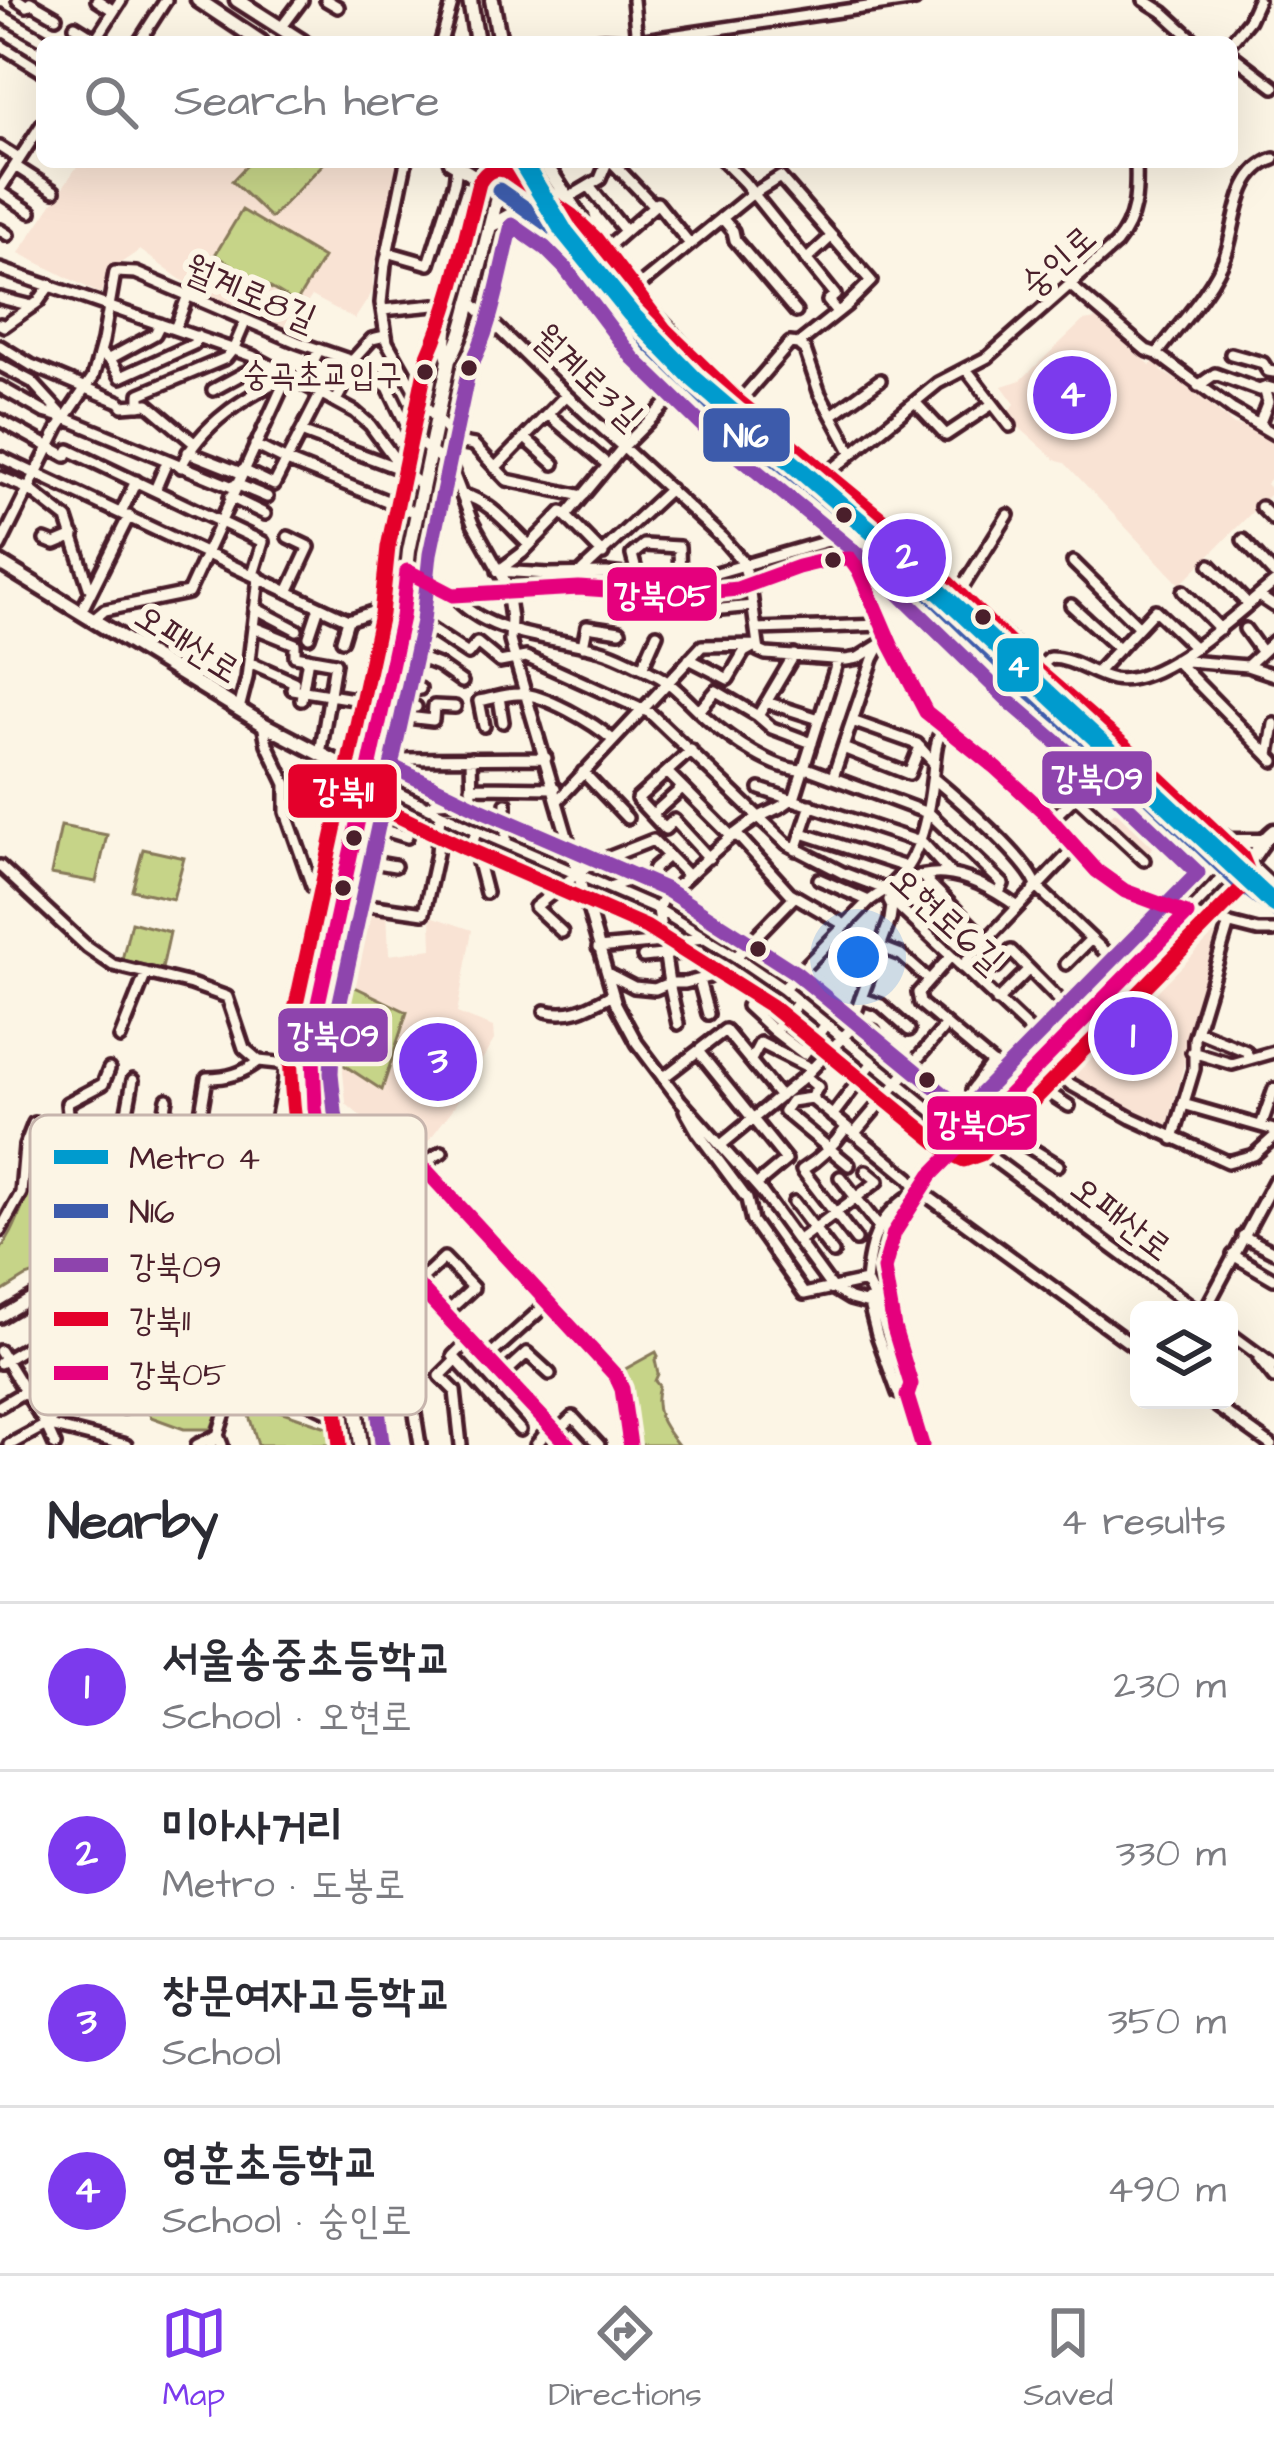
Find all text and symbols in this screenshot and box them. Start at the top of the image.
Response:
search box [36,36,1238,168]
icon: search [78,69,144,135]
text: Search here [174,71,440,133]
street label: 숭인로 [1009,214,1108,310]
street label: 월계로8길 [176,244,324,345]
street label: 월계로3길 [521,313,654,442]
pin: 4 [1033,350,1111,440]
place label: 숭곡초교입구 [243,352,402,398]
unlabelled marker [458,357,480,379]
marker: 숭곡초교입구 [414,361,436,383]
line badge: N16 [701,406,792,464]
text: N16 [723,414,769,460]
unlabelled marker [833,504,855,526]
pin: 2 [868,513,946,603]
unlabelled marker [822,549,844,571]
line badge: 강북05 [605,565,719,623]
text: 강북05 [613,573,711,619]
street label: 오패산로 [124,592,249,696]
unlabelled marker [972,606,994,628]
line badge: 4 [995,636,1041,694]
text: 4 [1007,644,1030,690]
line badge: 강북09 [1040,749,1154,806]
text: 강북09 [1051,756,1143,802]
line badge: 강북11 [286,762,399,820]
text: 강북11 [312,769,375,815]
unlabelled marker [343,827,365,849]
street label: 오현로6길 [878,856,1015,986]
unlabelled marker [332,877,354,899]
your location [828,927,888,987]
unlabelled marker [747,938,769,960]
pin: 1 [1094,991,1172,1081]
line badge: 강북09 [276,1006,390,1064]
text: 강북09 [287,1013,379,1059]
pin: 3 [399,1017,477,1107]
unlabelled marker [916,1069,938,1091]
line badge: 강북05 [925,1094,1039,1152]
text: 강북05 [933,1102,1031,1148]
legend [30,1115,426,1415]
text: Metro 4 [129,1136,260,1182]
street label: 오패산로 [1059,1164,1182,1274]
text: N16 [129,1190,175,1236]
text: 강북09 [129,1244,222,1290]
text: 강북11 [129,1298,191,1344]
map controls [1130,1301,1238,1409]
button: layers [1130,1301,1238,1409]
text: 강북05 [129,1352,226,1398]
text: Nearby [48,1488,218,1559]
text: 4 results [1060,1496,1226,1550]
text: 서울송중초등학교 [162,1629,452,1691]
text: 1 [85,1660,90,1714]
text: 230 m [1113,1660,1226,1714]
text: School · 오현로 [162,1691,412,1745]
text: 미아사거리 [162,1797,343,1859]
text: 2 [76,1828,98,1882]
text: 330 m [1116,1828,1226,1882]
text: Metro · 도봉로 [162,1859,405,1913]
text: 창문여자고등학교 [162,1965,452,2027]
text: 3 [77,1996,97,2050]
text: 350 m [1108,1996,1226,2050]
text: School [162,2027,281,2081]
text: 영훈초등학교 [162,2133,379,2195]
text: 4 [74,2164,100,2218]
text: 490 m [1107,2164,1226,2218]
text: School · 숭인로 [162,2195,412,2249]
tab: Map [161,2300,227,2418]
tab: Directions [548,2300,702,2418]
tab: Saved [1023,2300,1113,2418]

